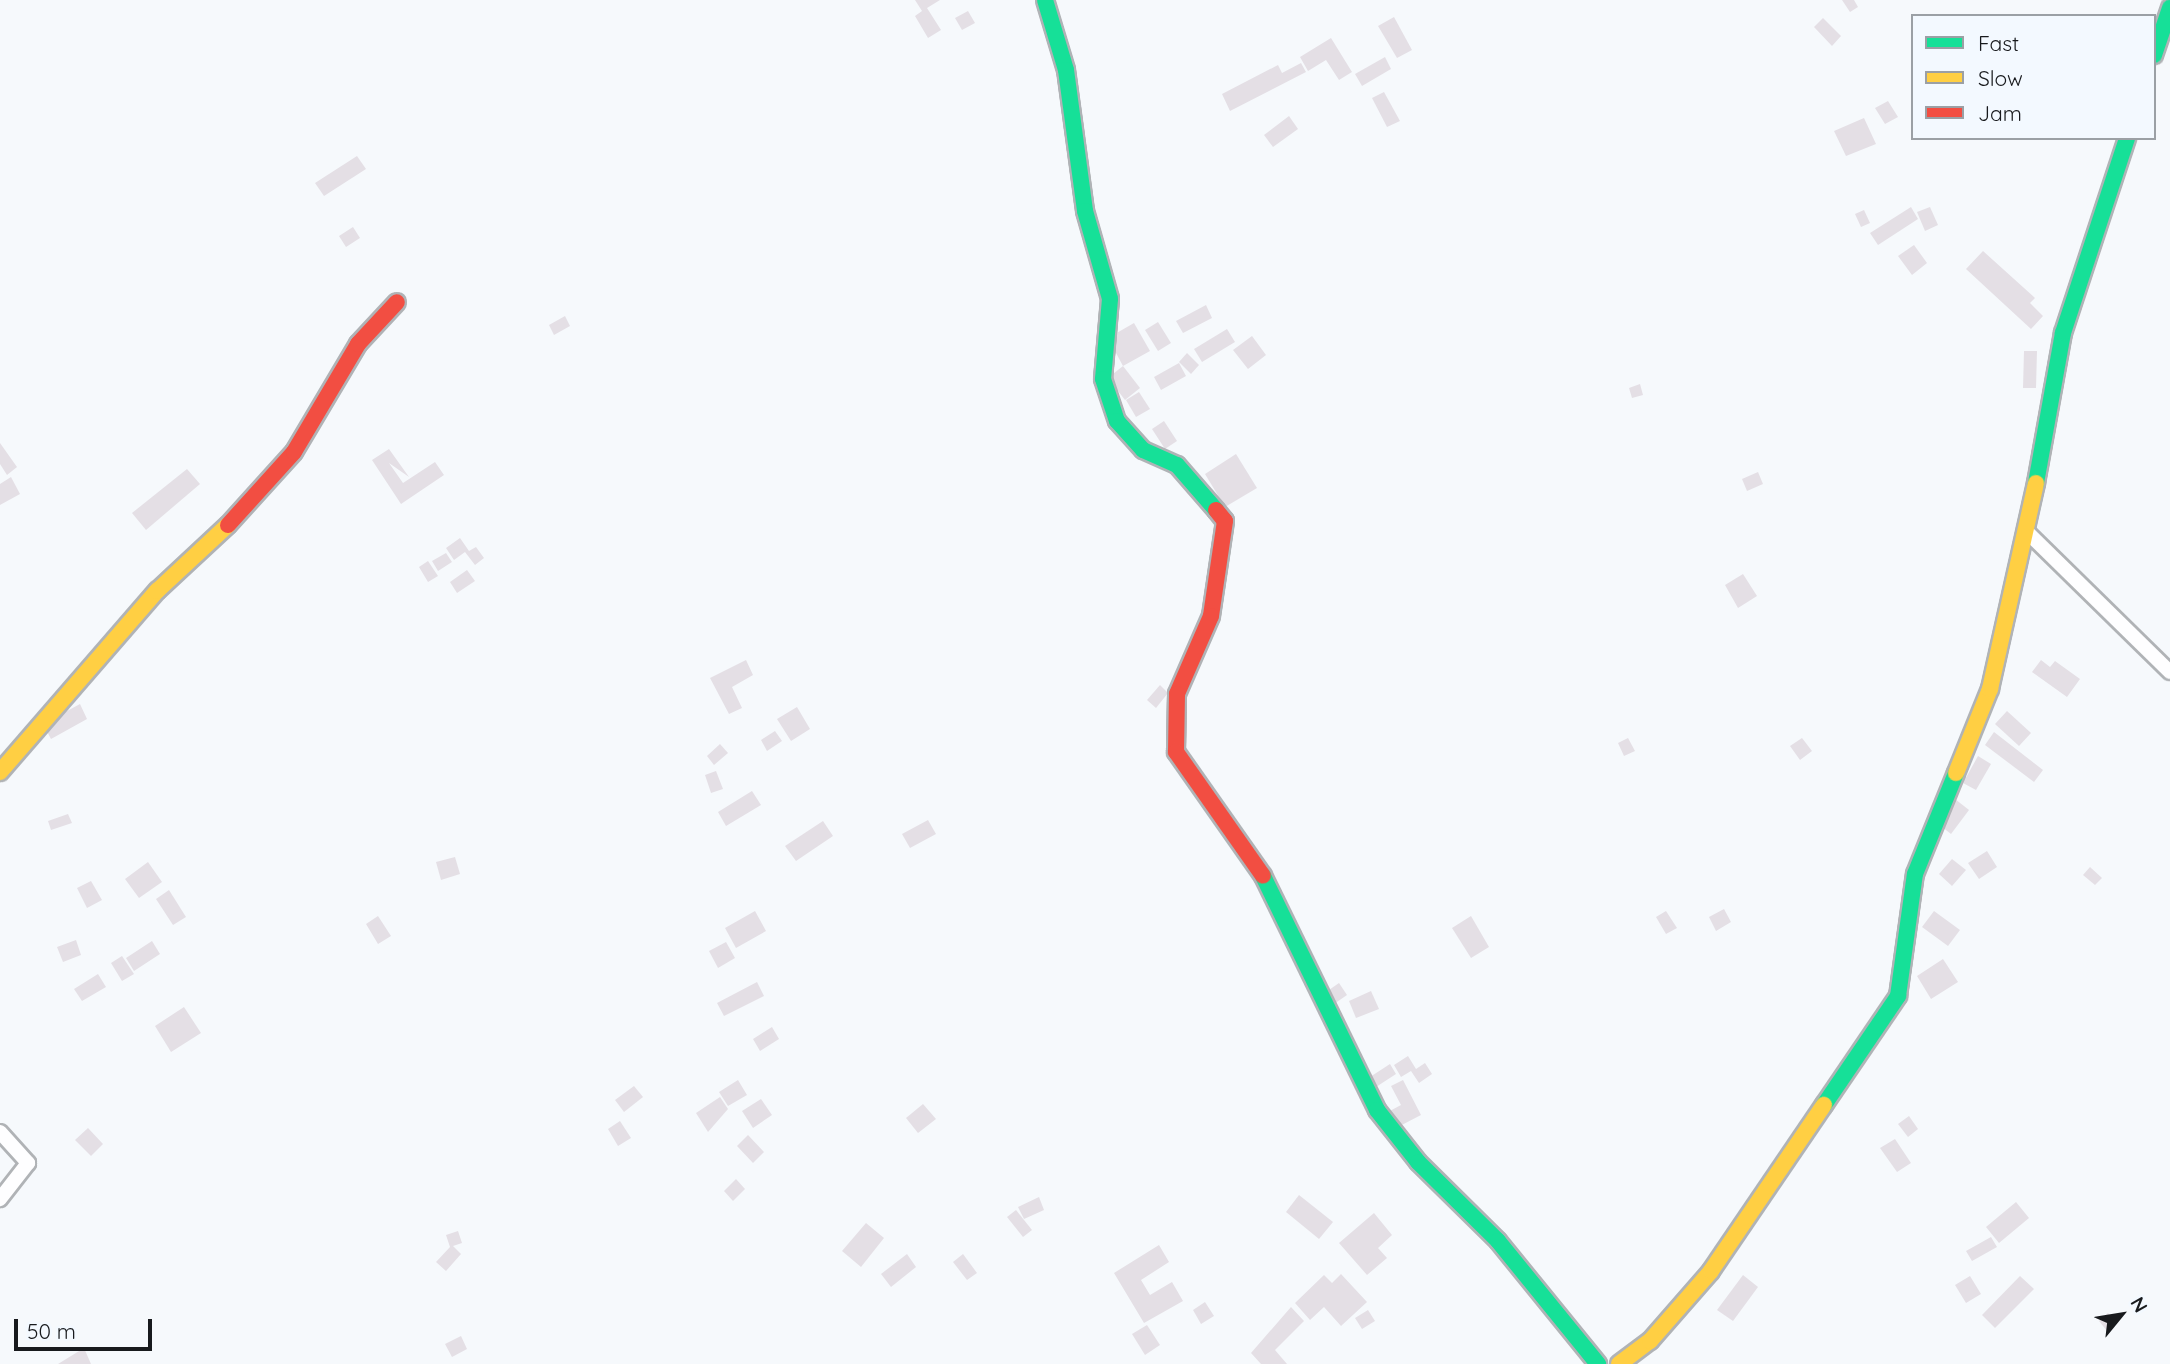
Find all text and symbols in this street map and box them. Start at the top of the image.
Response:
legend [1911,14,2156,140]
text: Fast [1978,30,2019,56]
text: Slow [1978,65,2023,91]
text: Jam [1978,100,2022,126]
north arrow [2086,1280,2156,1350]
text: N [2125,1292,2153,1317]
scale bar [18,1304,156,1348]
text: 50 m [27,1318,76,1344]

